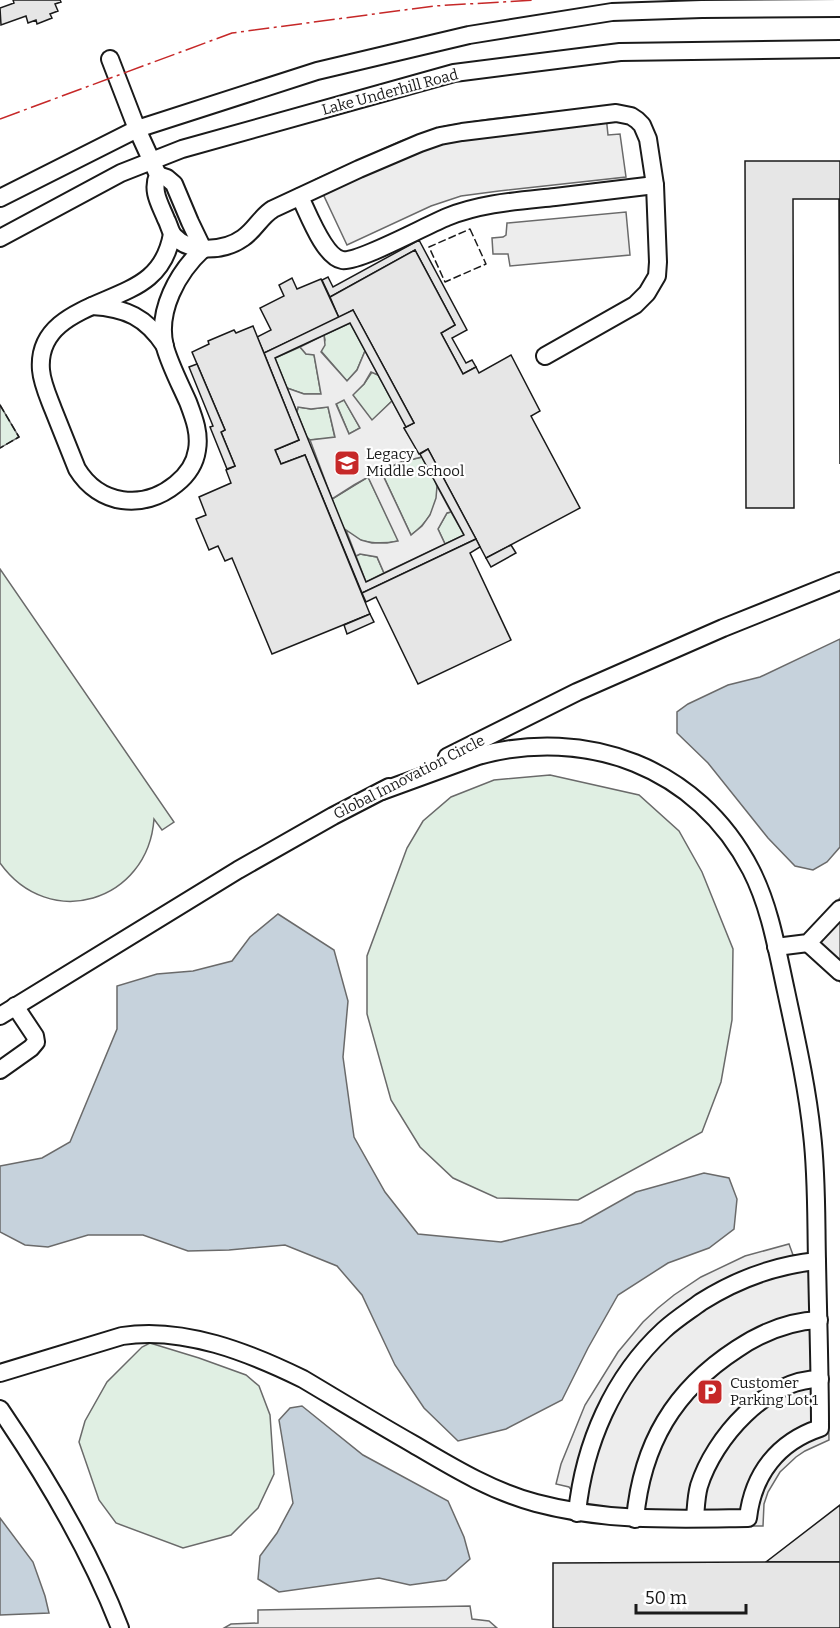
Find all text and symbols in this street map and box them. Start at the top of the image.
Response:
street label: Lake Underhill Road [320,65,460,119]
place label: Legacy Middle School [366,445,464,480]
school or university icon: Legacy Middle School [332,448,362,478]
street label: Global Innovation Circle [330,731,488,823]
place label: Customer Parking Lot 1 [730,1374,818,1409]
parking icon: Customer Parking Lot 1 [695,1377,725,1407]
scale bar [636,1577,746,1615]
text: 50 m [645,1587,687,1609]

